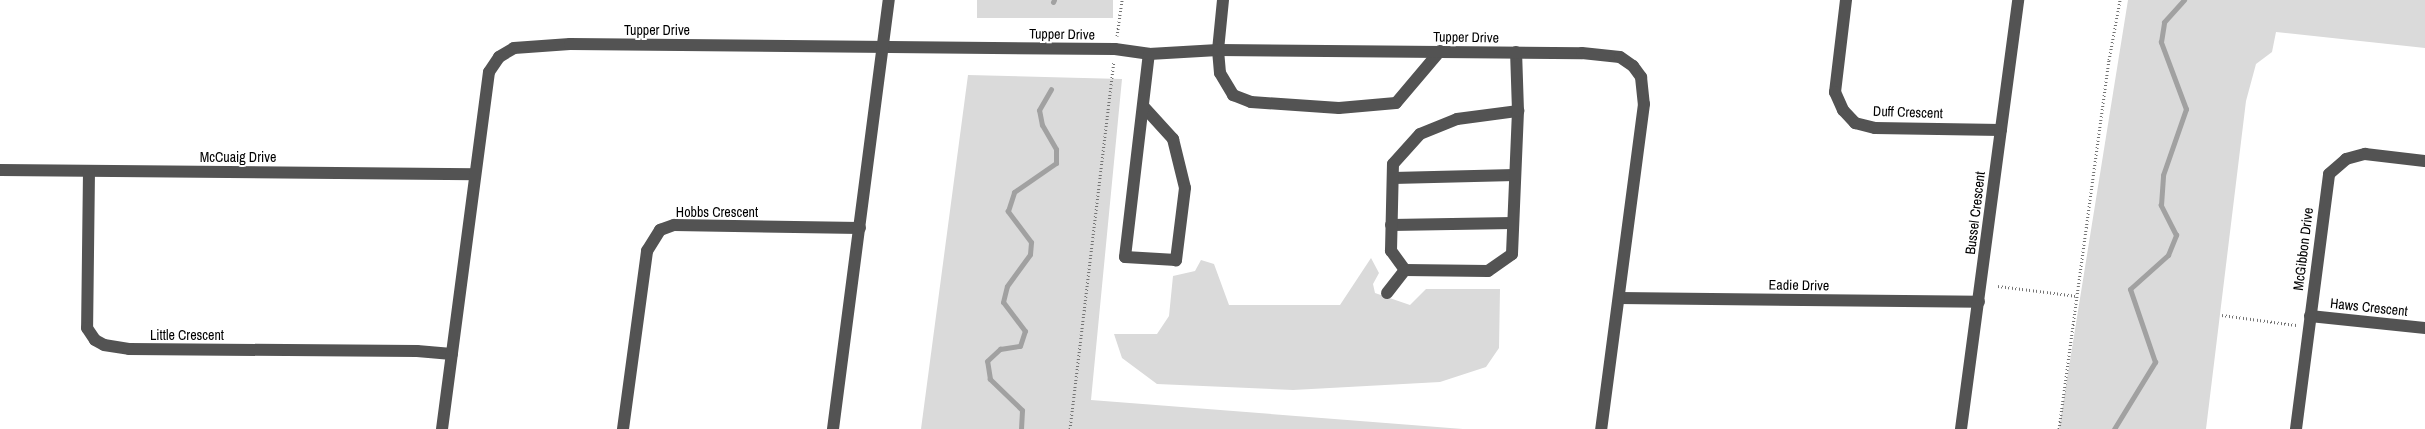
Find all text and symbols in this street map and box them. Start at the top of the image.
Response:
street label: Tupper Drive [624,22,690,38]
street label: Tupper Drive [1029,25,1095,43]
street label: Tupper Drive [1433,28,1499,46]
street label: Duff Crescent [1873,102,1943,122]
street label: McCuaig Drive [200,149,276,165]
street label: Bussel Crescent [1962,170,1988,256]
street label: Hobbs Crescent [676,204,758,220]
street label: McGibbon Drive [2290,206,2316,292]
street label: Eadie Drive [1769,276,1829,294]
street label: Haws Crescent [2329,295,2409,319]
street label: Little Crescent [150,327,224,343]

